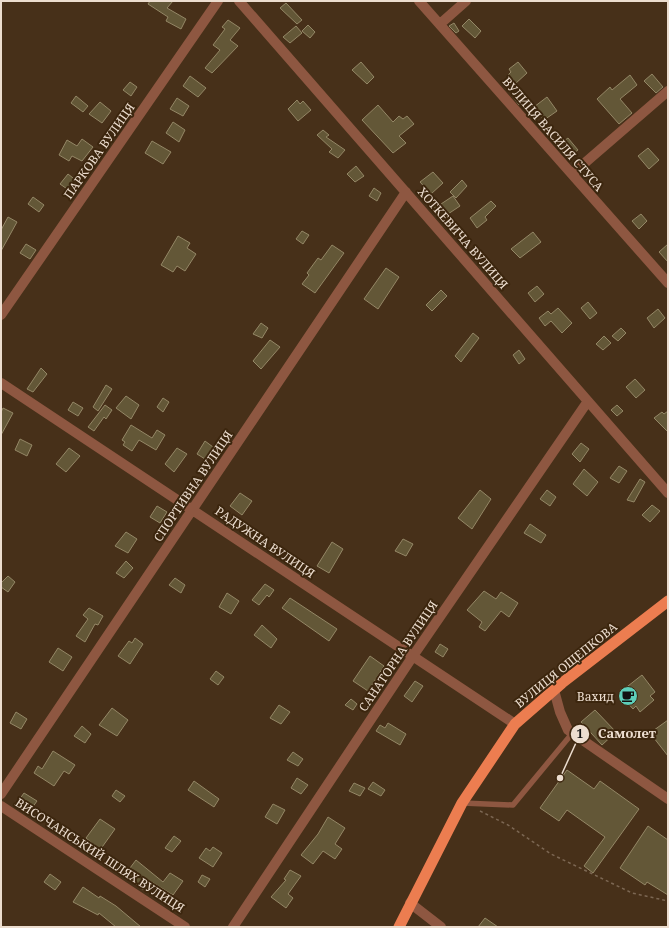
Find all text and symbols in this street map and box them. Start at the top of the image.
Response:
street label: ВУЛИЦЯ ВАСИЛЯ СТУСА [499,73,608,195]
street label: ПАРКОВА ВУЛИЦЯ [59,100,139,202]
street label: ХОТКЕВИЧА ВУЛИЦЯ [414,183,512,293]
street label: СПОРТИВНА ВУЛИЦЯ [149,427,237,545]
street label: РАДУЖНА ВУЛИЦЯ [212,502,318,582]
street label: САНАТОРНА ВУЛИЦЯ [355,597,441,715]
street label: ВУЛИЦЯ ОЩЕПКОВА [511,618,621,712]
cafe icon: Вахид [617,685,639,707]
place label: Вахид [577,688,614,705]
callout: Самолет [570,721,664,746]
text: Самолет [598,724,657,742]
text: 1 [577,725,584,742]
street label: ВИСОЧАНСЬКИЙ ШЛЯХ ВУЛИЦЯ [12,794,188,916]

